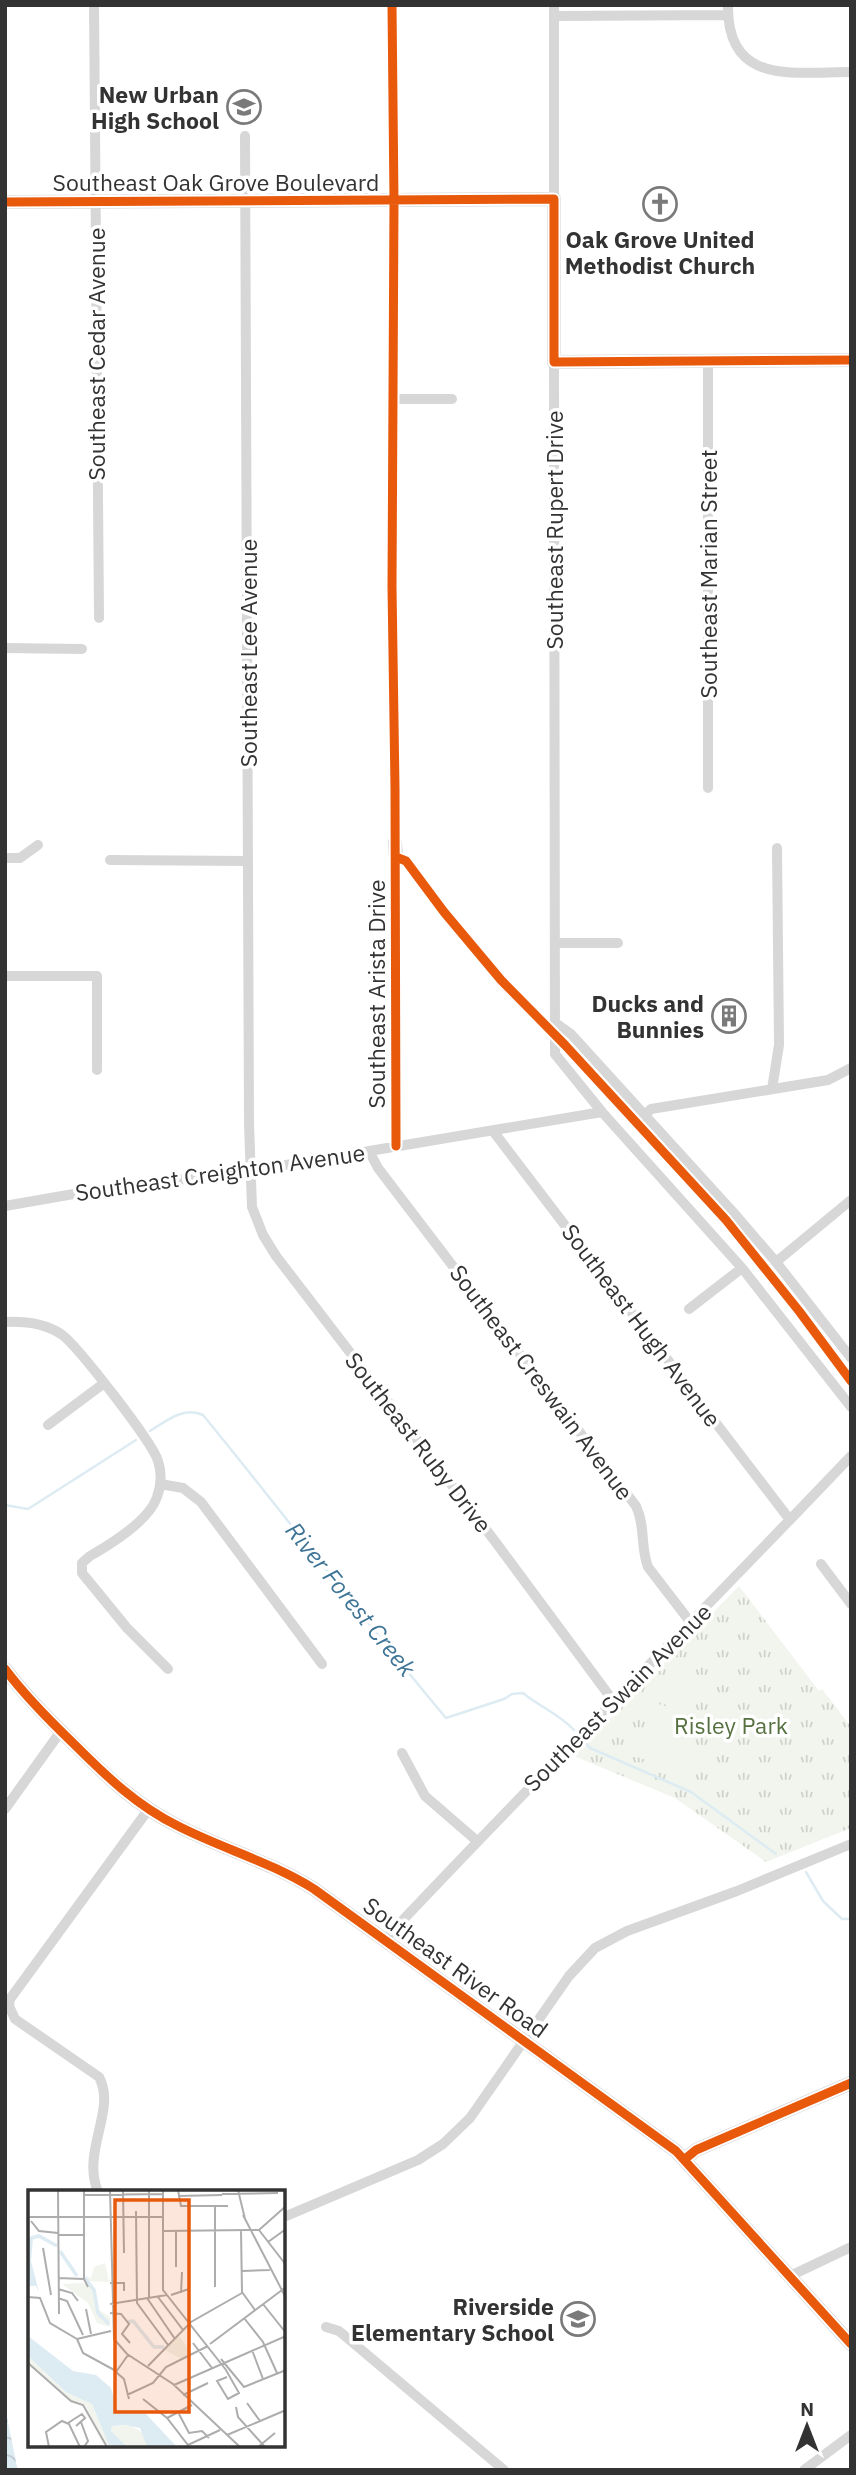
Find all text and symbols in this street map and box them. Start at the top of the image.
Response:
place label: New Urban High School [91,79,219,135]
school or university icon: New Urban High School [225,88,263,126]
street label: Southeast Oak Grove Boulevard [53,167,379,197]
church icon: Oak Grove United Methodist Church [641,185,679,223]
place label: Oak Grove United Methodist Church [565,224,755,280]
street label: Southeast Cedar Avenue [81,227,111,481]
street label: Southeast Rupert Drive [539,410,569,650]
street label: Southeast Marian Street [693,450,723,698]
street label: Southeast Lee Avenue [233,539,263,767]
street label: Southeast Arista Drive [361,879,391,1109]
place label: Ducks and Bunnies [592,988,704,1044]
building icon: Ducks and Bunnies [710,997,748,1035]
street label: Southeast Creighton Avenue [73,1137,367,1207]
street label: Southeast Hugh Avenue [556,1217,728,1433]
street label: Southeast Creswain Avenue [444,1258,640,1506]
street label: Southeast Ruby Drive [339,1346,499,1538]
water label: River Forest Creek [279,1515,424,1683]
street label: Southeast Swain Avenue [517,1597,717,1797]
park label: Risley Park [674,1710,788,1740]
street label: Southeast River Road [358,1890,554,2044]
inset map [28,2190,285,2447]
place label: Riverside Elementary School [351,2291,554,2347]
school or university icon: Riverside Elementary School [559,2300,597,2338]
north arrow [772,2391,842,2461]
text: N [800,2397,814,2421]

